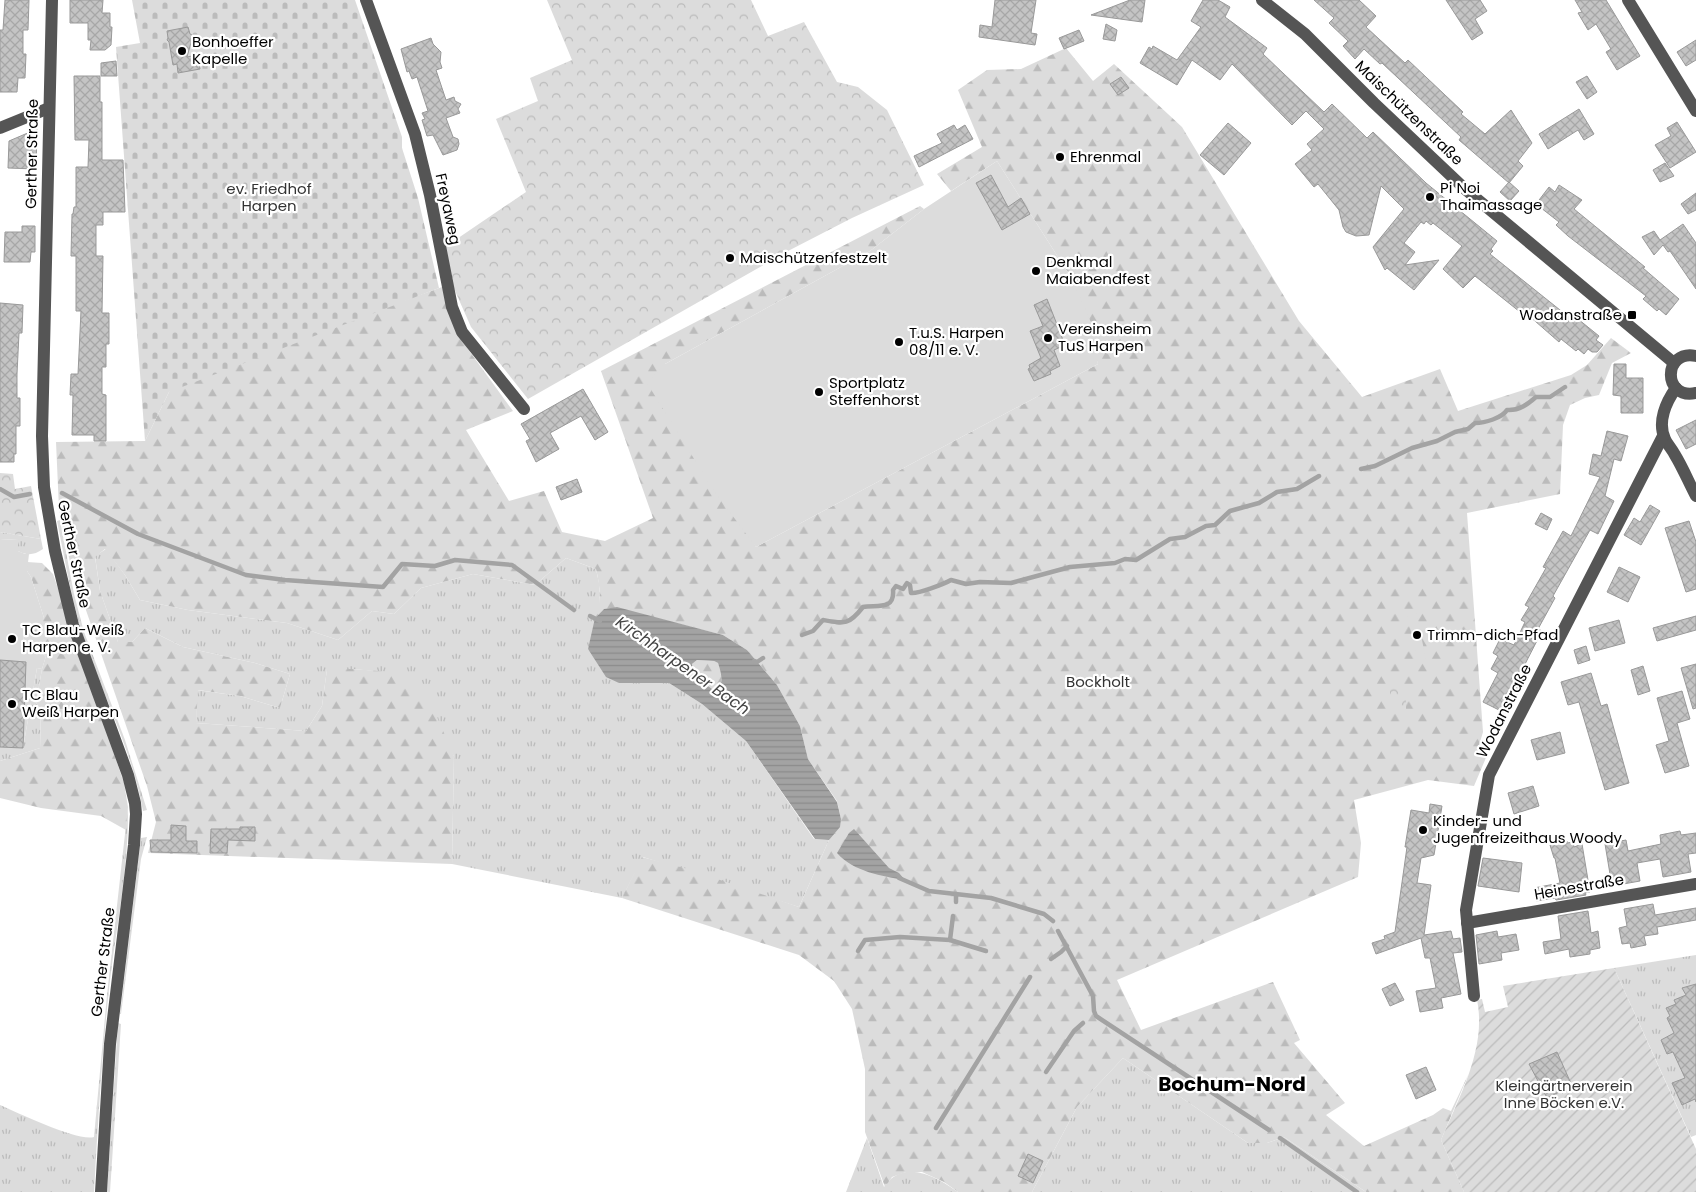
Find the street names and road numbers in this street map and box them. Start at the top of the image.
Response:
street label: Maischützenstraße [1351,56,1468,170]
street label: Gerther Straße [20,99,43,209]
street label: Freyaweg [431,171,466,247]
street label: Gerther Straße [53,498,96,610]
street label: Wodanstraße [1471,660,1536,761]
street label: Heinestraße [1532,868,1625,905]
street label: Gerther Straße [85,906,120,1018]

